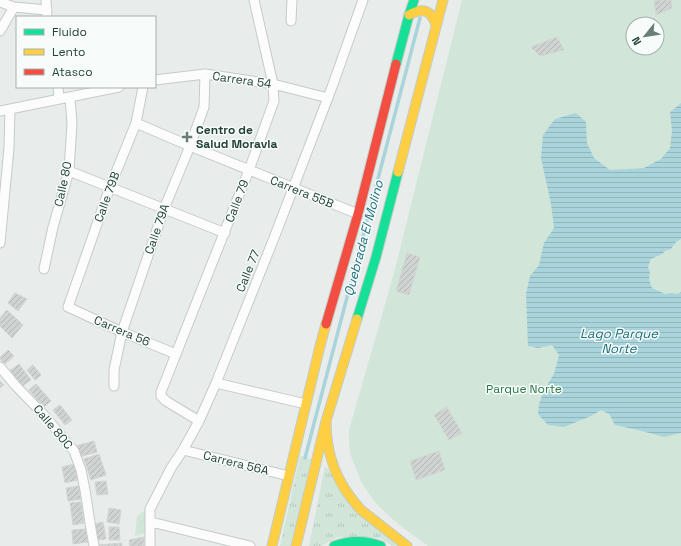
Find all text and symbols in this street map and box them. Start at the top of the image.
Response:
legend [16,16,156,88]
north arrow [625,16,665,56]
text: Fluido [52,24,87,40]
text: N [628,34,644,48]
text: Lento [52,44,86,60]
text: Atasco [52,64,93,80]
street label: Carrera 54 [211,68,273,92]
place label: Centro de Salud Moravia [196,122,277,152]
marker: Centro de Salud Moravia [181,131,193,143]
street label: Calle 80 [50,160,76,208]
street label: Calle 79B [90,169,124,224]
street label: Carrera 55B [268,172,336,212]
street label: Calle 79 [222,177,252,225]
water label: Quebrada El Molino [340,177,387,298]
street label: Calle 79A [141,201,173,256]
street label: Calle 77 [232,247,264,294]
street label: Carrera 56 [92,312,152,350]
water label: Lago Parque Norte [580,325,659,357]
park label: Parque Norte [486,381,562,397]
street label: Calle 80C [30,401,77,453]
street label: Carrera 56A [202,447,271,479]

